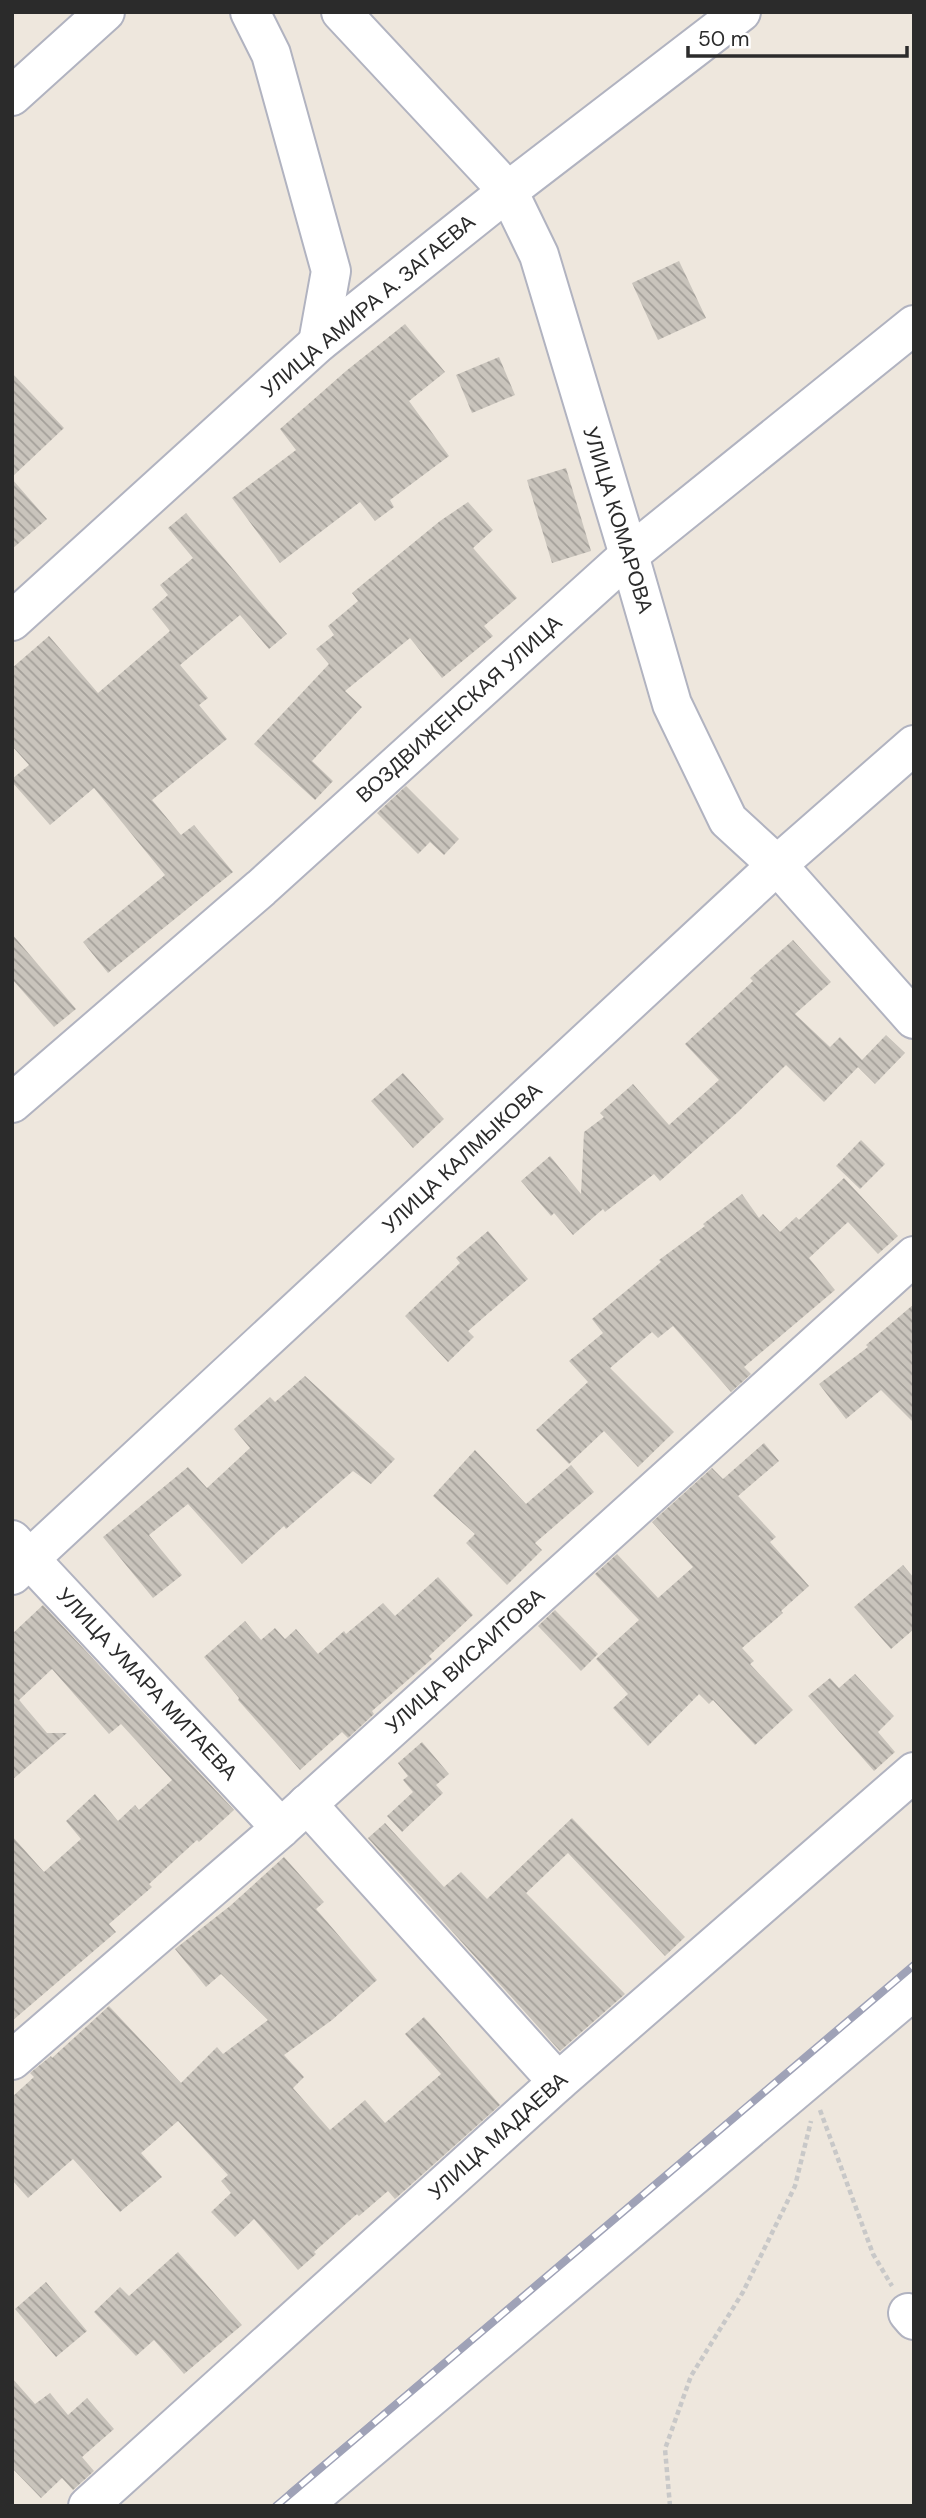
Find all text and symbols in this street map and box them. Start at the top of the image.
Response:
scale bar [688,14,907,58]
text: 50 m [698,25,749,53]
street label: УЛИЦА АМИРА А. ЗАГАЕВА [255,208,481,404]
street label: УЛИЦА КОМАРОВА [576,423,660,617]
street label: ВОЗДВИЖЕНСКАЯ УЛИЦА [350,609,568,809]
street label: УЛИЦА КАЛМЫКОВА [376,1077,548,1239]
street label: УЛИЦА УМАРА МИТАЕВА [50,1582,244,1786]
street label: УЛИЦА ВИСАИТОВА [379,1582,551,1740]
street label: УЛИЦА МАДАЕВА [422,2066,574,2206]

